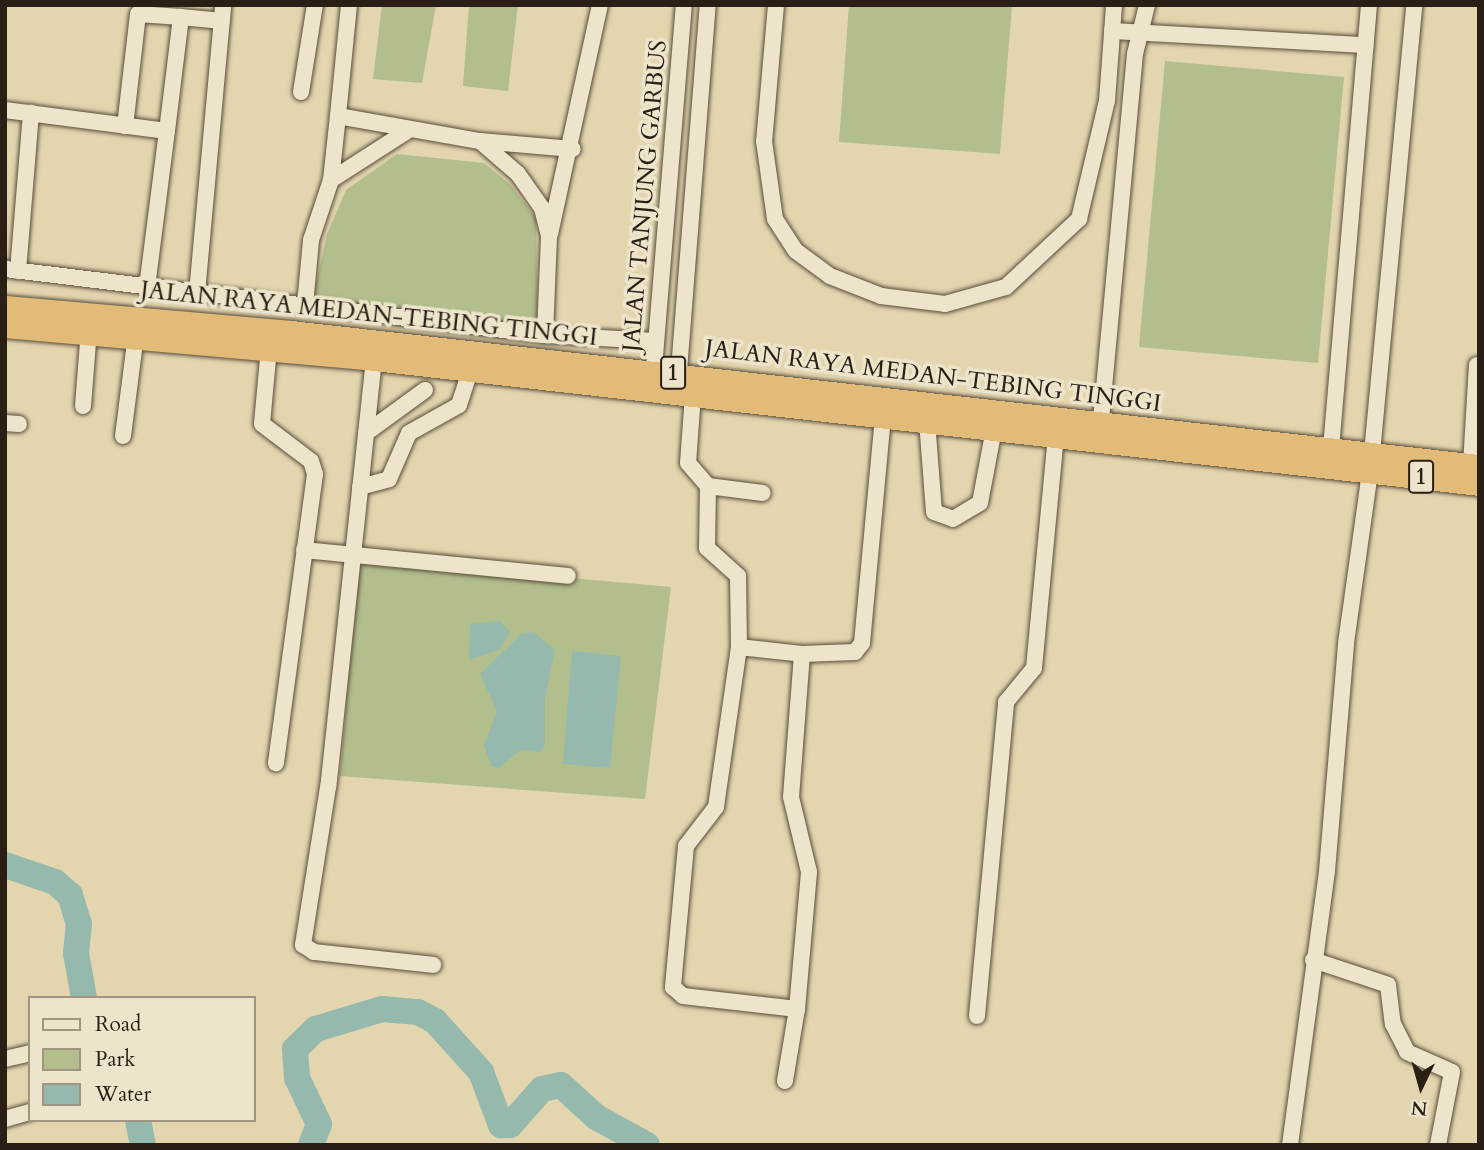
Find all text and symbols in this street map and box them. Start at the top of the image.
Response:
street label: JALAN TANJUNG GARBUS [617,39,673,353]
street label: JALAN RAYA MEDAN-TEBING TINGGI [139,276,599,352]
street label: JALAN RAYA MEDAN-TEBING TINGGI [703,334,1163,418]
road number: 1 [659,354,687,392]
road number: 1 [1407,457,1435,496]
legend [28,996,256,1122]
text: Road [95,1010,141,1039]
text: Park [95,1045,135,1074]
north arrow [1386,1052,1456,1122]
text: Water [95,1080,151,1109]
text: N [1410,1094,1429,1122]

